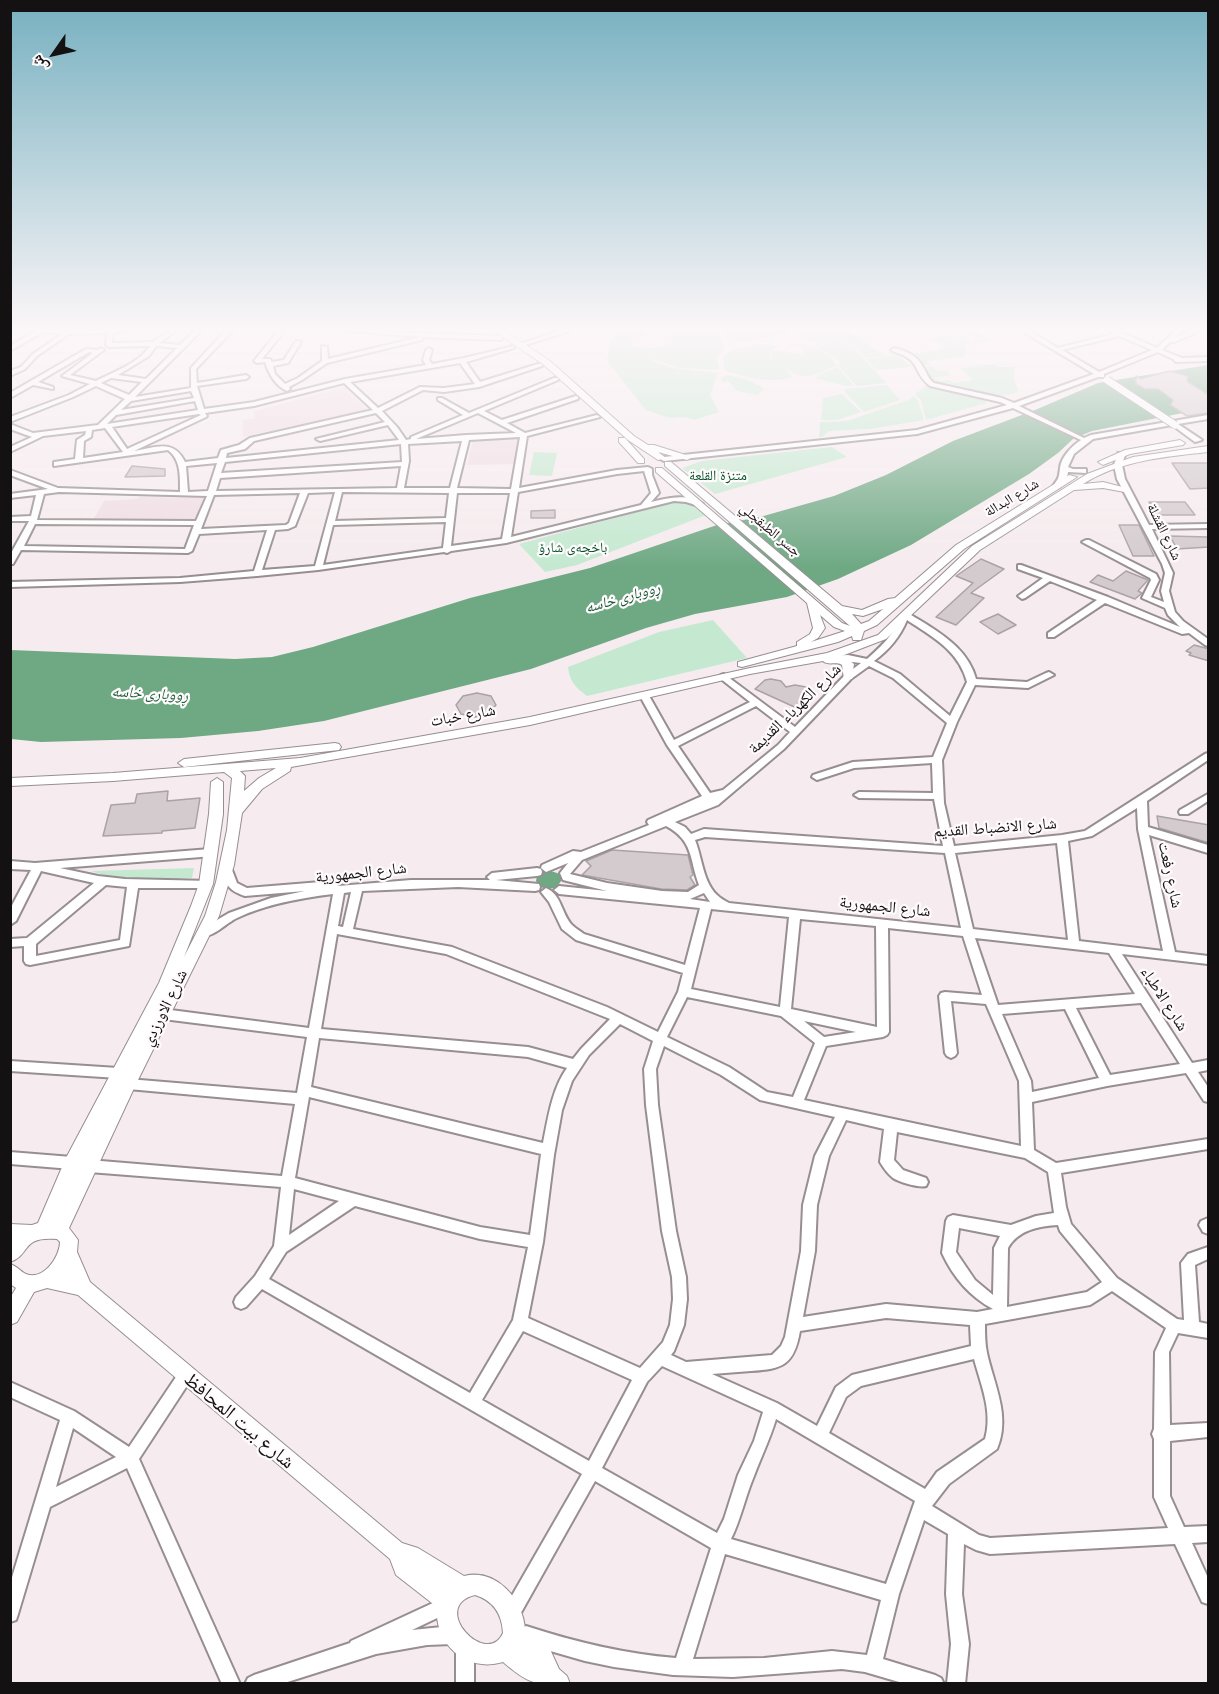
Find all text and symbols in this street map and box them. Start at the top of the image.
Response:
north arrow [24,24,84,84]
text: ش [25,51,53,77]
park label: متنزة القلعة [689,468,747,484]
street label: شارع البدالة [982,475,1042,521]
street label: جسر الطبقجلي [736,500,804,560]
street label: شارع القشلة [1143,501,1185,563]
park label: باخچەی شارۆ [539,540,607,556]
water label: ڕووباری خاسە [584,579,662,617]
street label: شارع الكهرباء القديمة [745,660,845,758]
water label: ڕووباری خاسە [111,683,189,705]
street label: شارع خبات [429,701,497,731]
street label: شارع الانضباط القديم [933,814,1057,842]
street label: شارع رفعت [1154,840,1186,910]
street label: شارع الجمهورية [314,859,408,887]
street label: شارع الجمهورية [838,893,932,921]
street label: شارع الاطباء [1136,963,1192,1035]
street label: شارع الاورزدي [138,966,192,1050]
street label: شارع بيت المحافظ [179,1368,299,1474]

